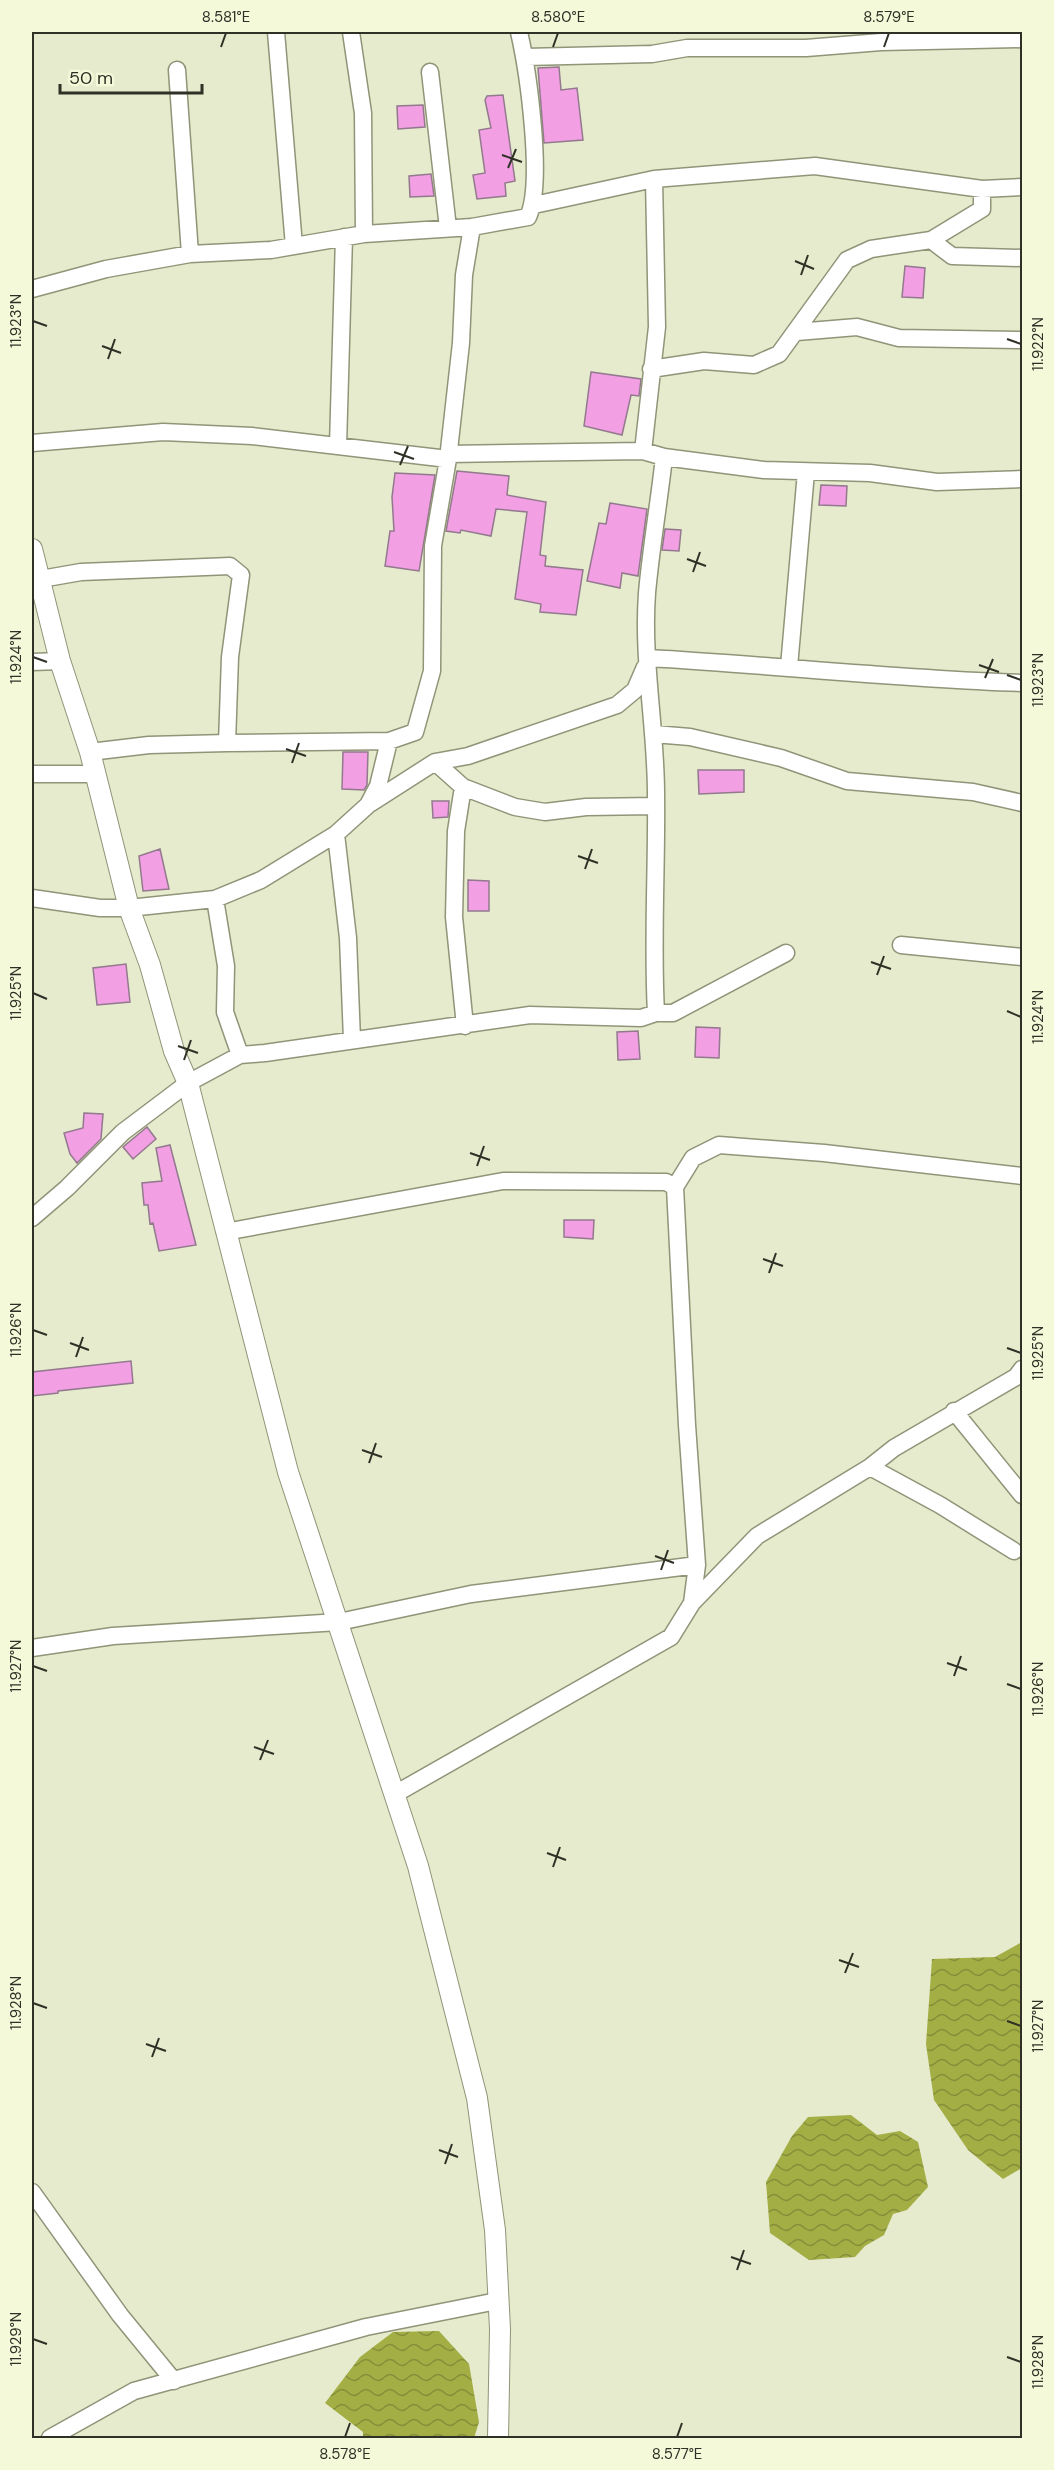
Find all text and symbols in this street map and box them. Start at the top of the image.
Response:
text: 8.581°E [202,7,250,27]
text: 8.580°E [531,7,585,27]
text: 8.579°E [863,7,915,27]
scale bar [60,57,202,95]
text: 50 m [69,66,113,90]
text: 11.923°N [6,294,26,348]
text: 11.922°N [1028,317,1048,371]
text: 11.924°N [6,630,26,684]
text: 11.923°N [1028,653,1048,707]
text: 11.925°N [6,966,26,1020]
text: 11.924°N [1028,990,1048,1044]
text: 11.926°N [6,1303,26,1357]
text: 11.925°N [1028,1326,1048,1380]
text: 11.927°N [6,1640,26,1692]
text: 11.926°N [1028,1662,1048,1716]
text: 11.928°N [6,1976,26,2030]
text: 11.927°N [1028,2000,1048,2052]
text: 11.929°N [6,2312,26,2366]
text: 11.928°N [1028,2335,1048,2389]
text: 8.578°E [319,2444,371,2464]
text: 8.577°E [652,2444,702,2464]

